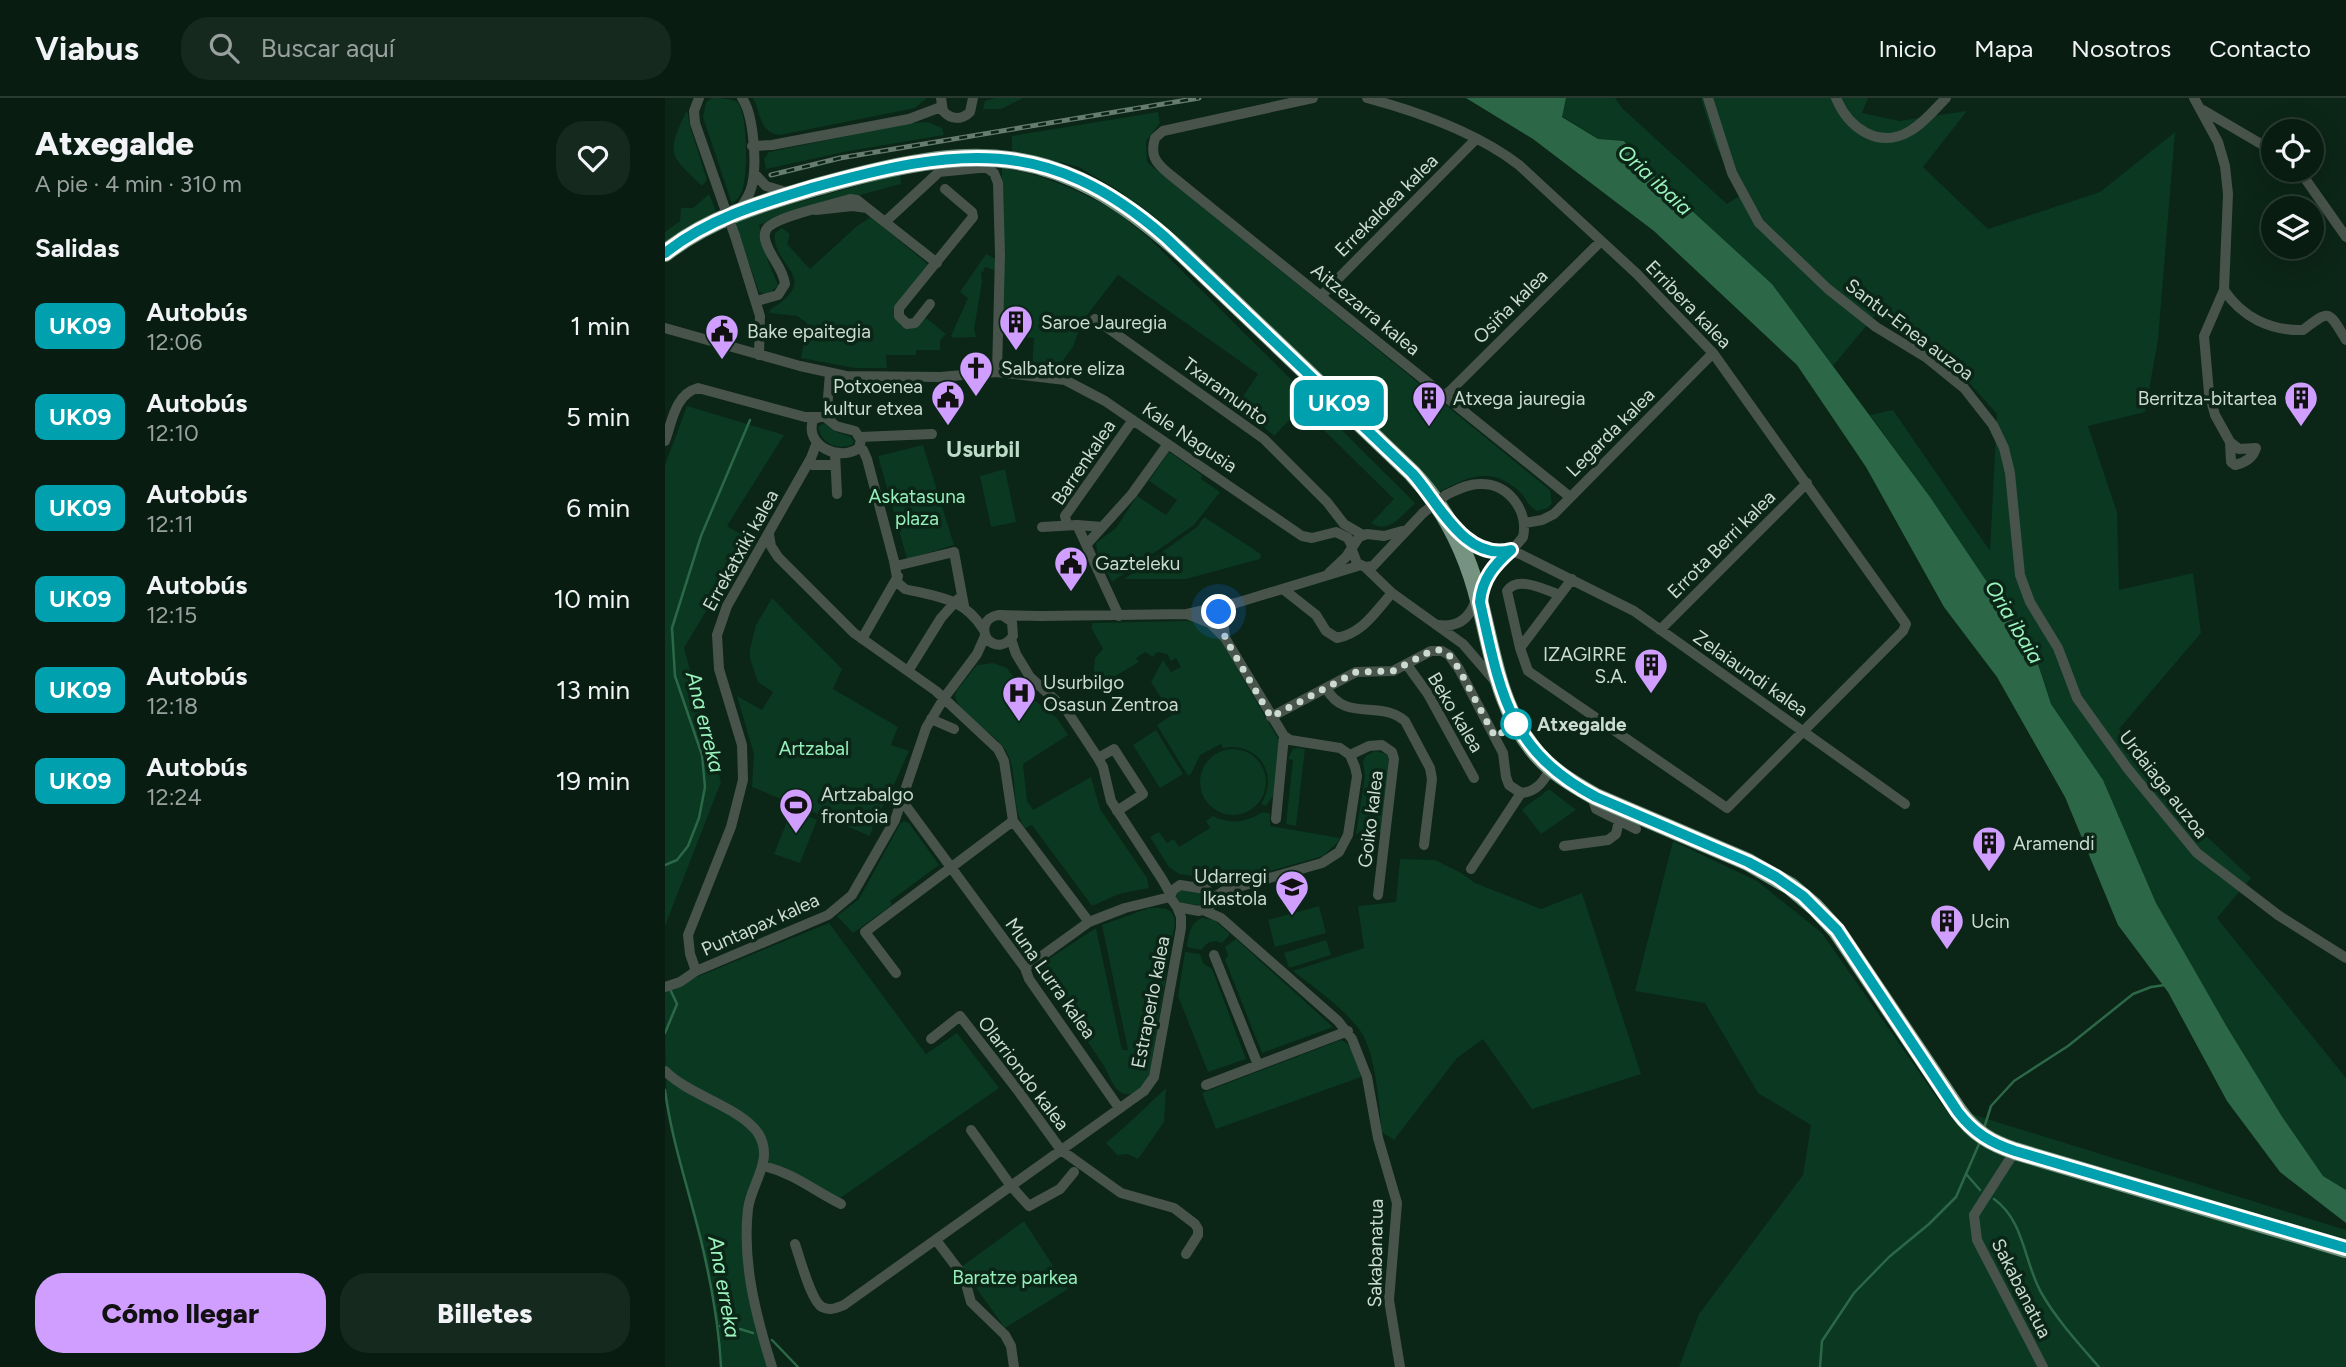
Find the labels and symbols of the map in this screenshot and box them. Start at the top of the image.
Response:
water label: Oria ibaia [1613,139,1698,220]
street label: Errekaldea kalea [1330,149,1443,262]
street label: Erribera kalea [1641,255,1736,353]
street label: Aitzezarra kalea [1307,258,1425,360]
street label: Osiña kalea [1468,264,1552,348]
street label: Santu-Enea auzoa [1841,274,1978,385]
building icon: Saroe Jauregia [997,303,1035,352]
place label: Saroe Jauregia [1041,311,1167,334]
public building icon: Bake epaitegia [703,312,741,361]
place label: Bake epaitegia [747,320,871,343]
church icon: Salbatore eliza [957,349,995,398]
street label: Txaramunto [1178,352,1273,430]
place label: Salbatore eliza [1001,357,1125,380]
place label: Potxoenea kultur etxea [824,375,923,420]
public building icon: Potxoenea kultur etxea [929,378,967,427]
building icon: Atxega jauregia [1410,379,1448,428]
building icon: Berritza-bitartea [2282,379,2320,428]
line badge: UK09 [1290,380,1388,426]
street label: Legarda kalea [1561,383,1659,481]
place label: Atxega jauregia [1453,387,1585,410]
place label: Berritza-bitartea [2138,387,2277,410]
street label: Kale Nagusia [1138,397,1242,478]
street label: Barrenkalea [1046,415,1120,509]
district label: Usurbil [946,435,1020,463]
park label: Askatasuna plaza [869,485,966,530]
street label: Errota Berri kalea [1662,485,1780,603]
street label: Errekatxiki kalea [698,486,783,615]
public building icon: Gazteleku [1052,544,1090,593]
place label: Gazteleku [1095,552,1180,575]
water label: Oria ibaia [1980,576,2049,668]
your location [1201,594,1236,629]
street label: Zelaiaundi kalea [1689,625,1813,722]
place label: IZAGIRRE S.A. [1543,643,1627,688]
building icon: IZAGIRRE S.A. [1632,646,1670,695]
water label: Ana erreka [681,668,730,775]
street label: Beko kalea [1423,668,1489,757]
place label: Usurbilgo Osasun Zentroa [1043,671,1179,716]
hospital icon: Usurbilgo Osasun Zentroa [1000,674,1038,723]
marker: Atxegalde [1501,709,1531,739]
place label: Atxegalde [1537,713,1627,736]
street label: Urdaiaga auzoa [2114,726,2213,843]
park label: Artzabal [779,737,849,760]
street label: Goiko kalea [1353,769,1388,869]
place label: Artzabalgo frontoia [821,783,914,828]
sports icon: Artzabalgo frontoia [777,786,815,835]
building icon: Aramendi [1970,824,2008,873]
place label: Aramendi [2013,832,2095,855]
place label: Udarregi Ikastola [1194,865,1267,910]
school or university icon: Udarregi Ikastola [1273,868,1311,917]
street label: Puntapax kalea [698,888,823,961]
building icon: Ucin [1928,902,1966,951]
place label: Ucin [1971,910,2010,933]
street label: Muna Lurra kalea [1000,913,1101,1043]
street label: Estraperlo kalea [1126,934,1175,1070]
street label: Olarriondo kalea [973,1012,1074,1135]
street label: Sakabanatua [1363,1198,1388,1308]
water label: Ana erreka [703,1233,746,1340]
street label: Sakabanatua [1987,1235,2056,1342]
park label: Baratze parkea [952,1266,1078,1289]

